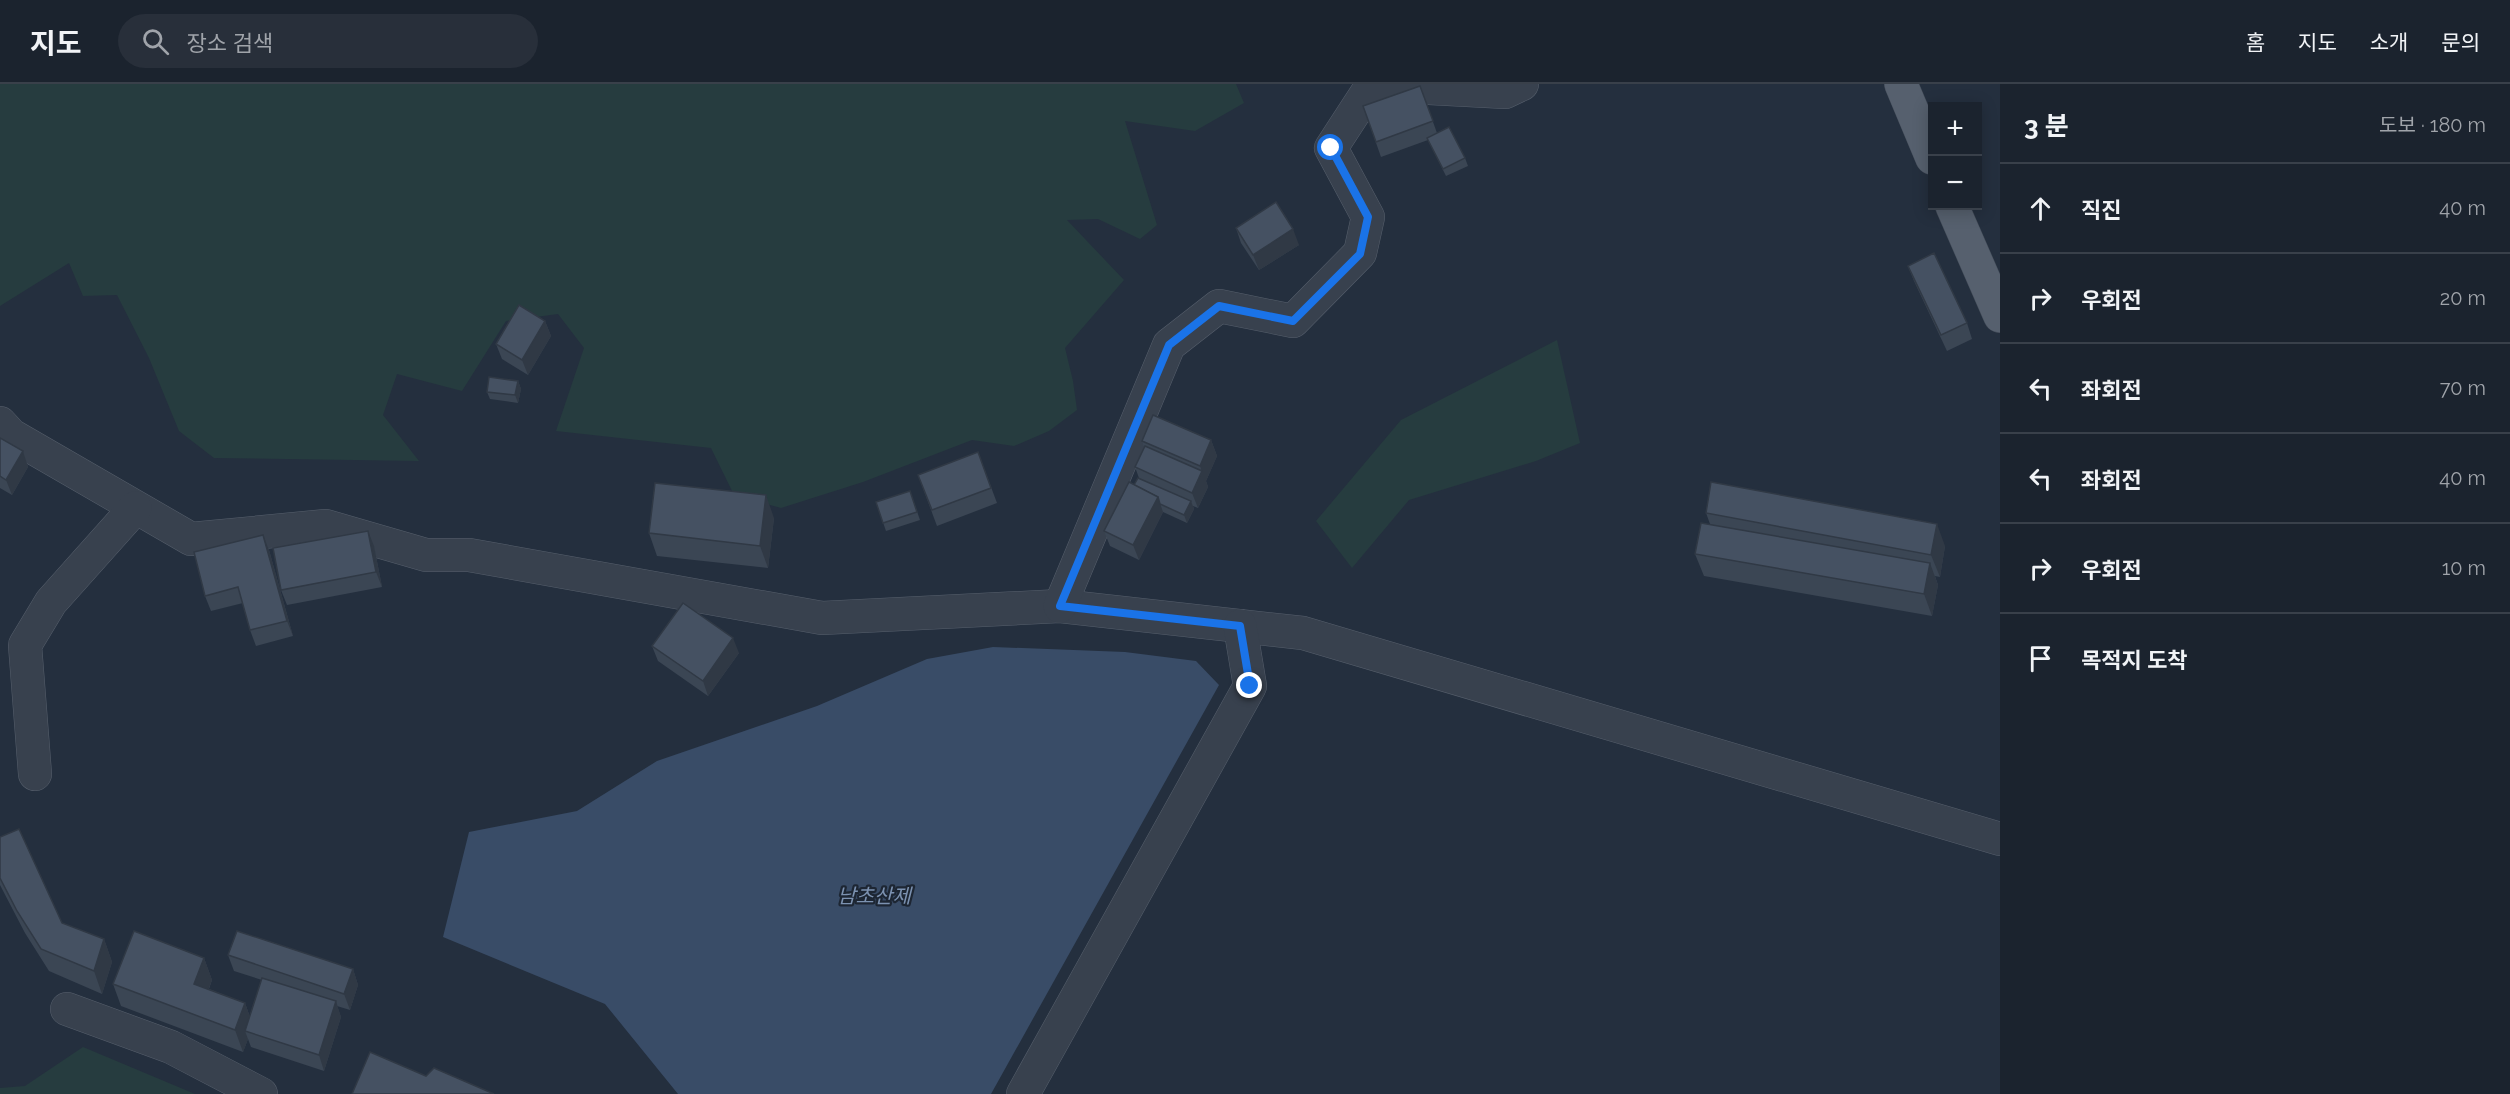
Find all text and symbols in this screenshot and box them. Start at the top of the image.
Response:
search box [118,14,538,68]
icon: search [139,25,172,58]
text: 지도 [30,27,82,60]
text: 장소 검색 [187,30,273,56]
text: 홈 [2246,30,2265,55]
text: 지도 [2298,30,2337,55]
text: 소개 [2370,30,2408,55]
text: 문의 [2441,30,2480,55]
map controls [1928,102,1982,210]
button: + [1928,102,1982,156]
text: 3 분 [2024,111,2069,141]
text: 도보 · 180 m [2379,113,2486,137]
route start [1317,134,1343,160]
button: − [1928,156,1982,210]
icon: ahead [2024,192,2057,225]
text: 40 m [2439,196,2486,220]
text: 직진 [2081,197,2121,223]
icon: right [2024,282,2057,315]
text: 20 m [2440,286,2486,310]
text: 우회전 [2081,287,2142,313]
icon: left [2024,372,2057,405]
text: 70 m [2440,376,2486,400]
text: 좌회전 [2081,377,2142,403]
icon: left [2024,462,2057,495]
text: 40 m [2439,466,2486,490]
text: 좌회전 [2081,467,2142,493]
icon: right [2024,552,2057,585]
text: 10 m [2442,556,2486,580]
text: 우회전 [2081,557,2142,583]
icon: arrive [2024,642,2057,675]
text: 목적지 도착 [2081,647,2187,673]
route end [1236,672,1262,698]
water label: 남초산제 [837,884,913,908]

